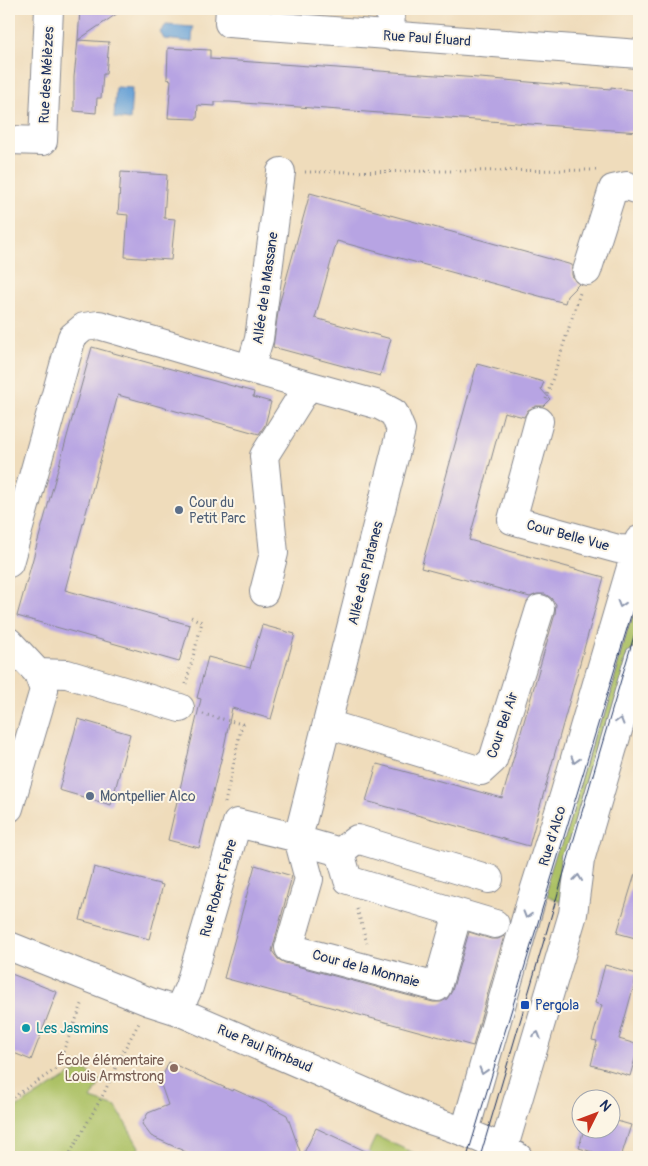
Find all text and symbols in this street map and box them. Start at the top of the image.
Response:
street label: Rue des Mélèzes [35,25,58,124]
street label: Rue Paul Éluard [382,26,472,50]
street label: Allée de la Massane [249,231,282,345]
place label: Cour du Petit Parc [189,494,246,527]
marker: Cour du Petit Parc [173,504,185,516]
street label: Cour Belle Vue [525,516,611,555]
street label: Allée des Platanes [344,519,387,627]
one-way arrow [617,599,627,608]
street label: Cour Bel Air [483,690,522,761]
one-way arrow [614,717,625,726]
one-way arrow [570,755,580,763]
place label: Montpellier Alco [100,788,196,805]
marker: Montpellier Alco [84,790,96,802]
street label: Rue d'Alco [535,804,570,868]
street label: Rue Robert Fabre [196,837,241,939]
one-way arrow [572,874,583,882]
one-way arrow [523,911,533,919]
street label: Cour de la Monnaie [310,946,421,991]
place label: Pergola [535,997,579,1014]
marker: Pergola [519,999,531,1011]
place label: Les Jasmins [36,1020,109,1037]
street label: Rue Paul Rimbaud [215,1021,315,1076]
marker: Les Jasmins [20,1022,32,1034]
one-way arrow [532,1031,542,1039]
place label: École élémentaire Louis Armstrong [57,1051,164,1085]
marker: École élémentaire Louis Armstrong [168,1062,180,1074]
one-way arrow [478,1067,488,1075]
north arrow [570,1088,620,1138]
text: N [596,1096,615,1115]

